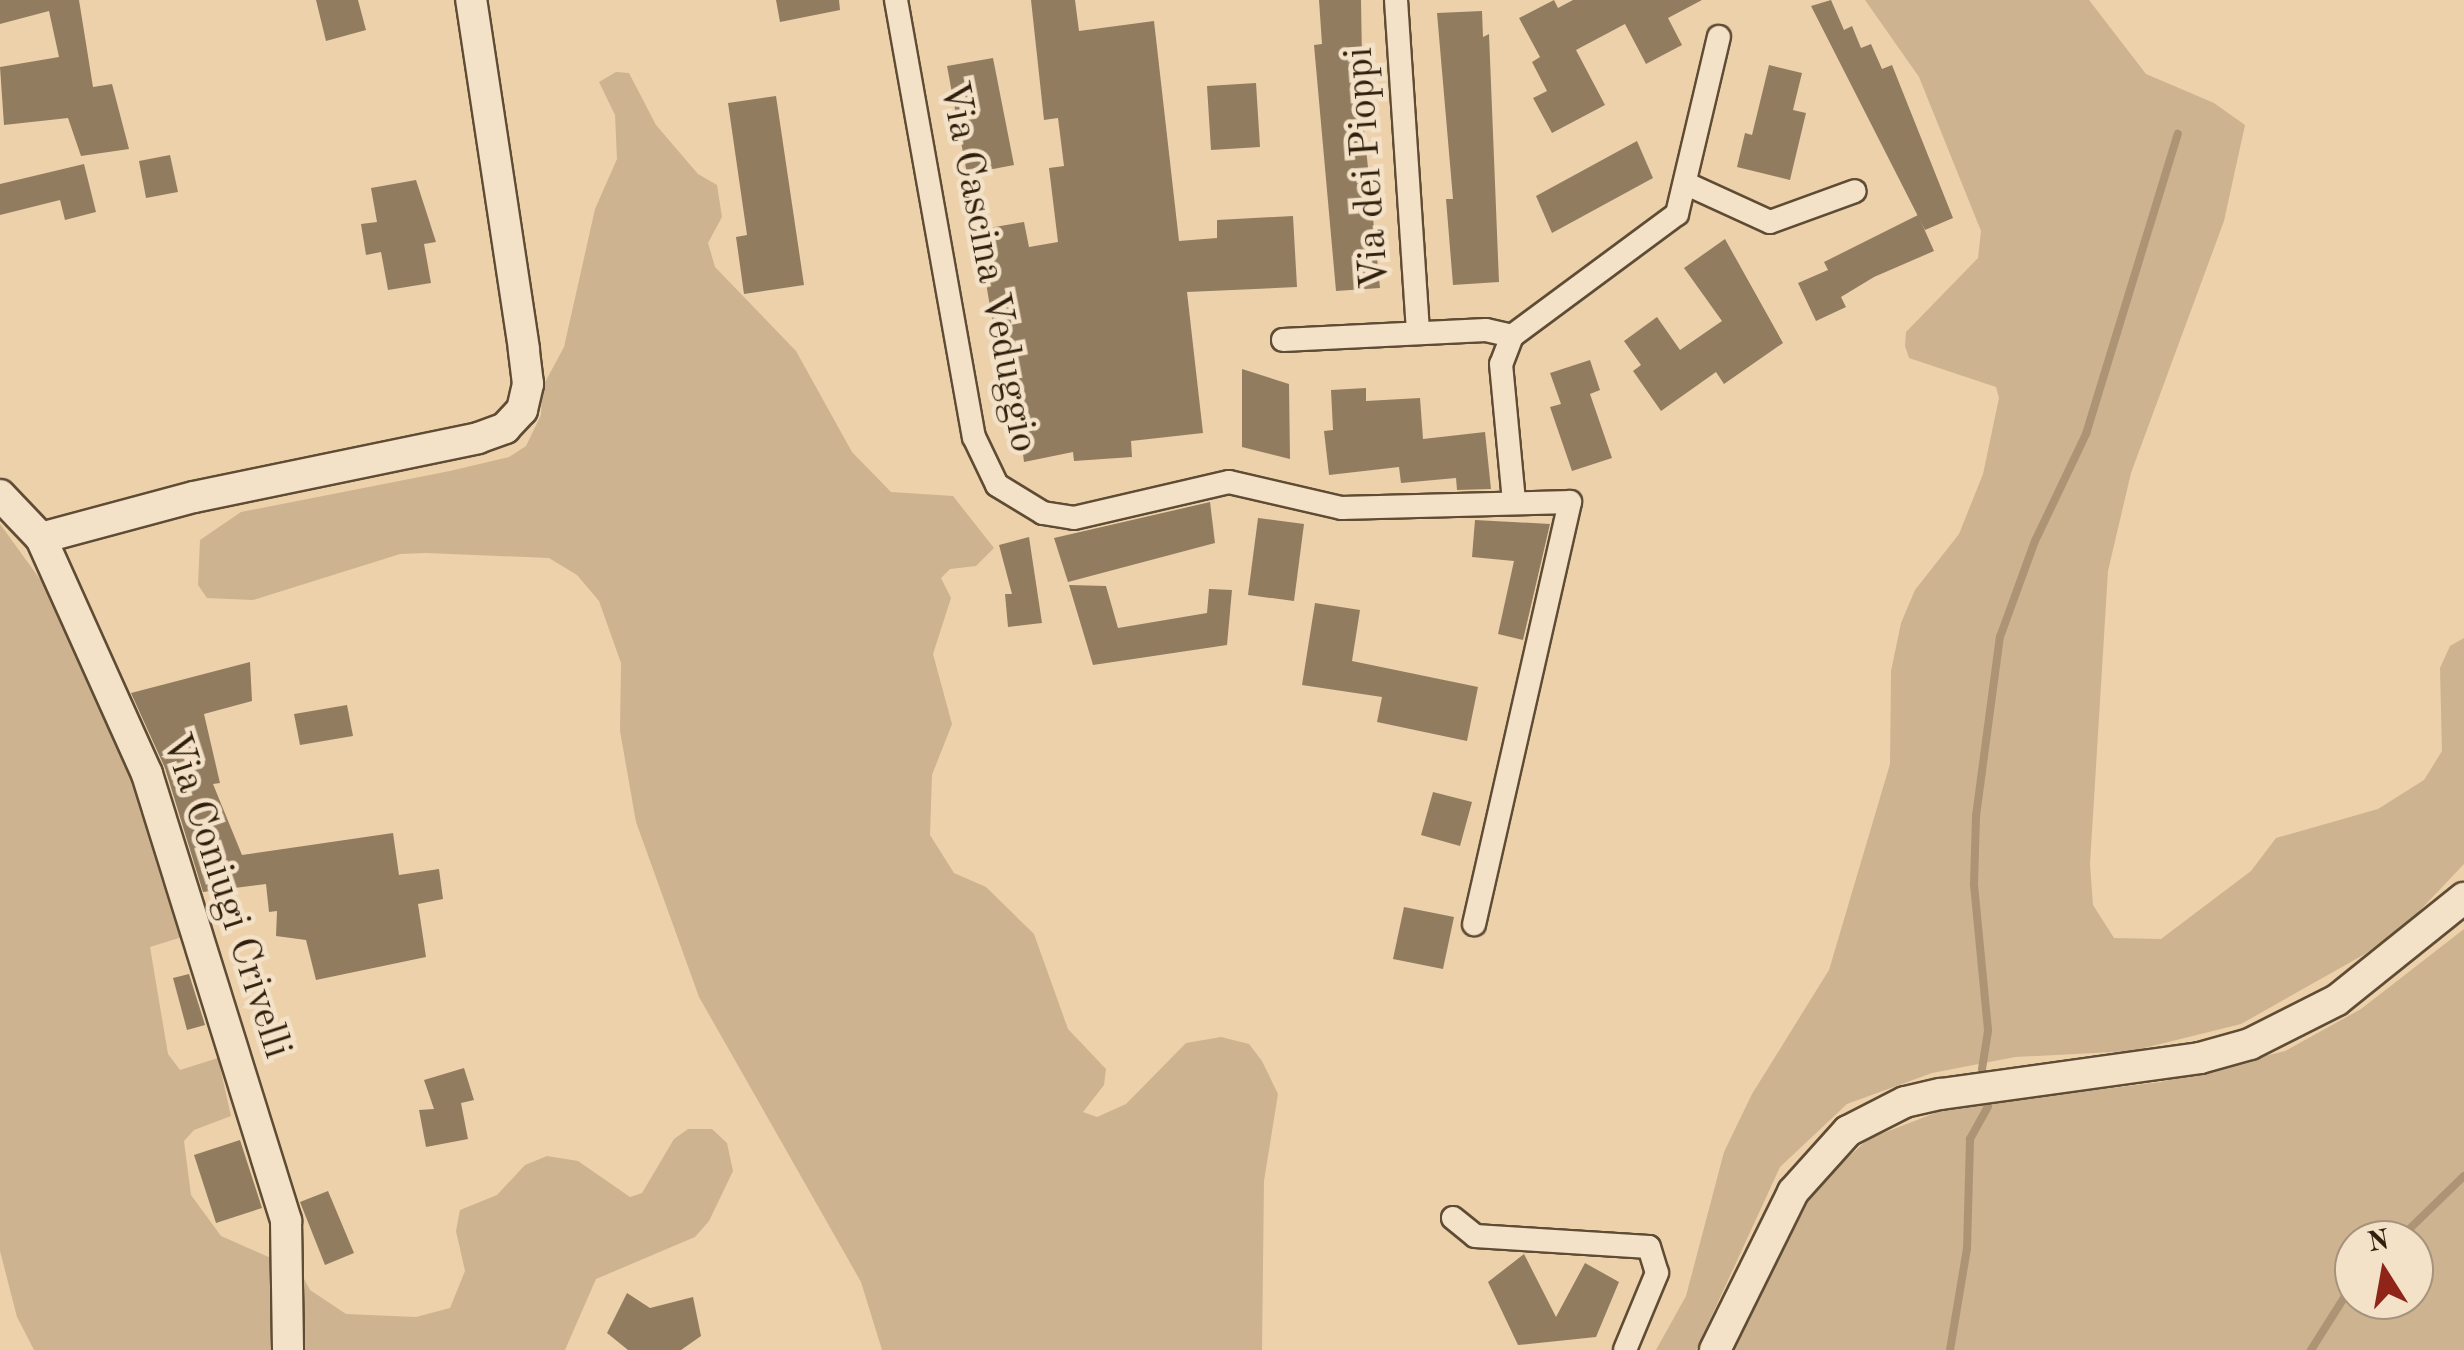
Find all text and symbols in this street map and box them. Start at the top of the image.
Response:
street label: Via dei Pioppi [1337,46,1401,290]
street label: Via Cascina Veduggio [927,77,1047,457]
street label: Via Coniugi Crivelli [150,727,300,1065]
north arrow [2334,1220,2434,1320]
text: N [2365,1227,2392,1258]

